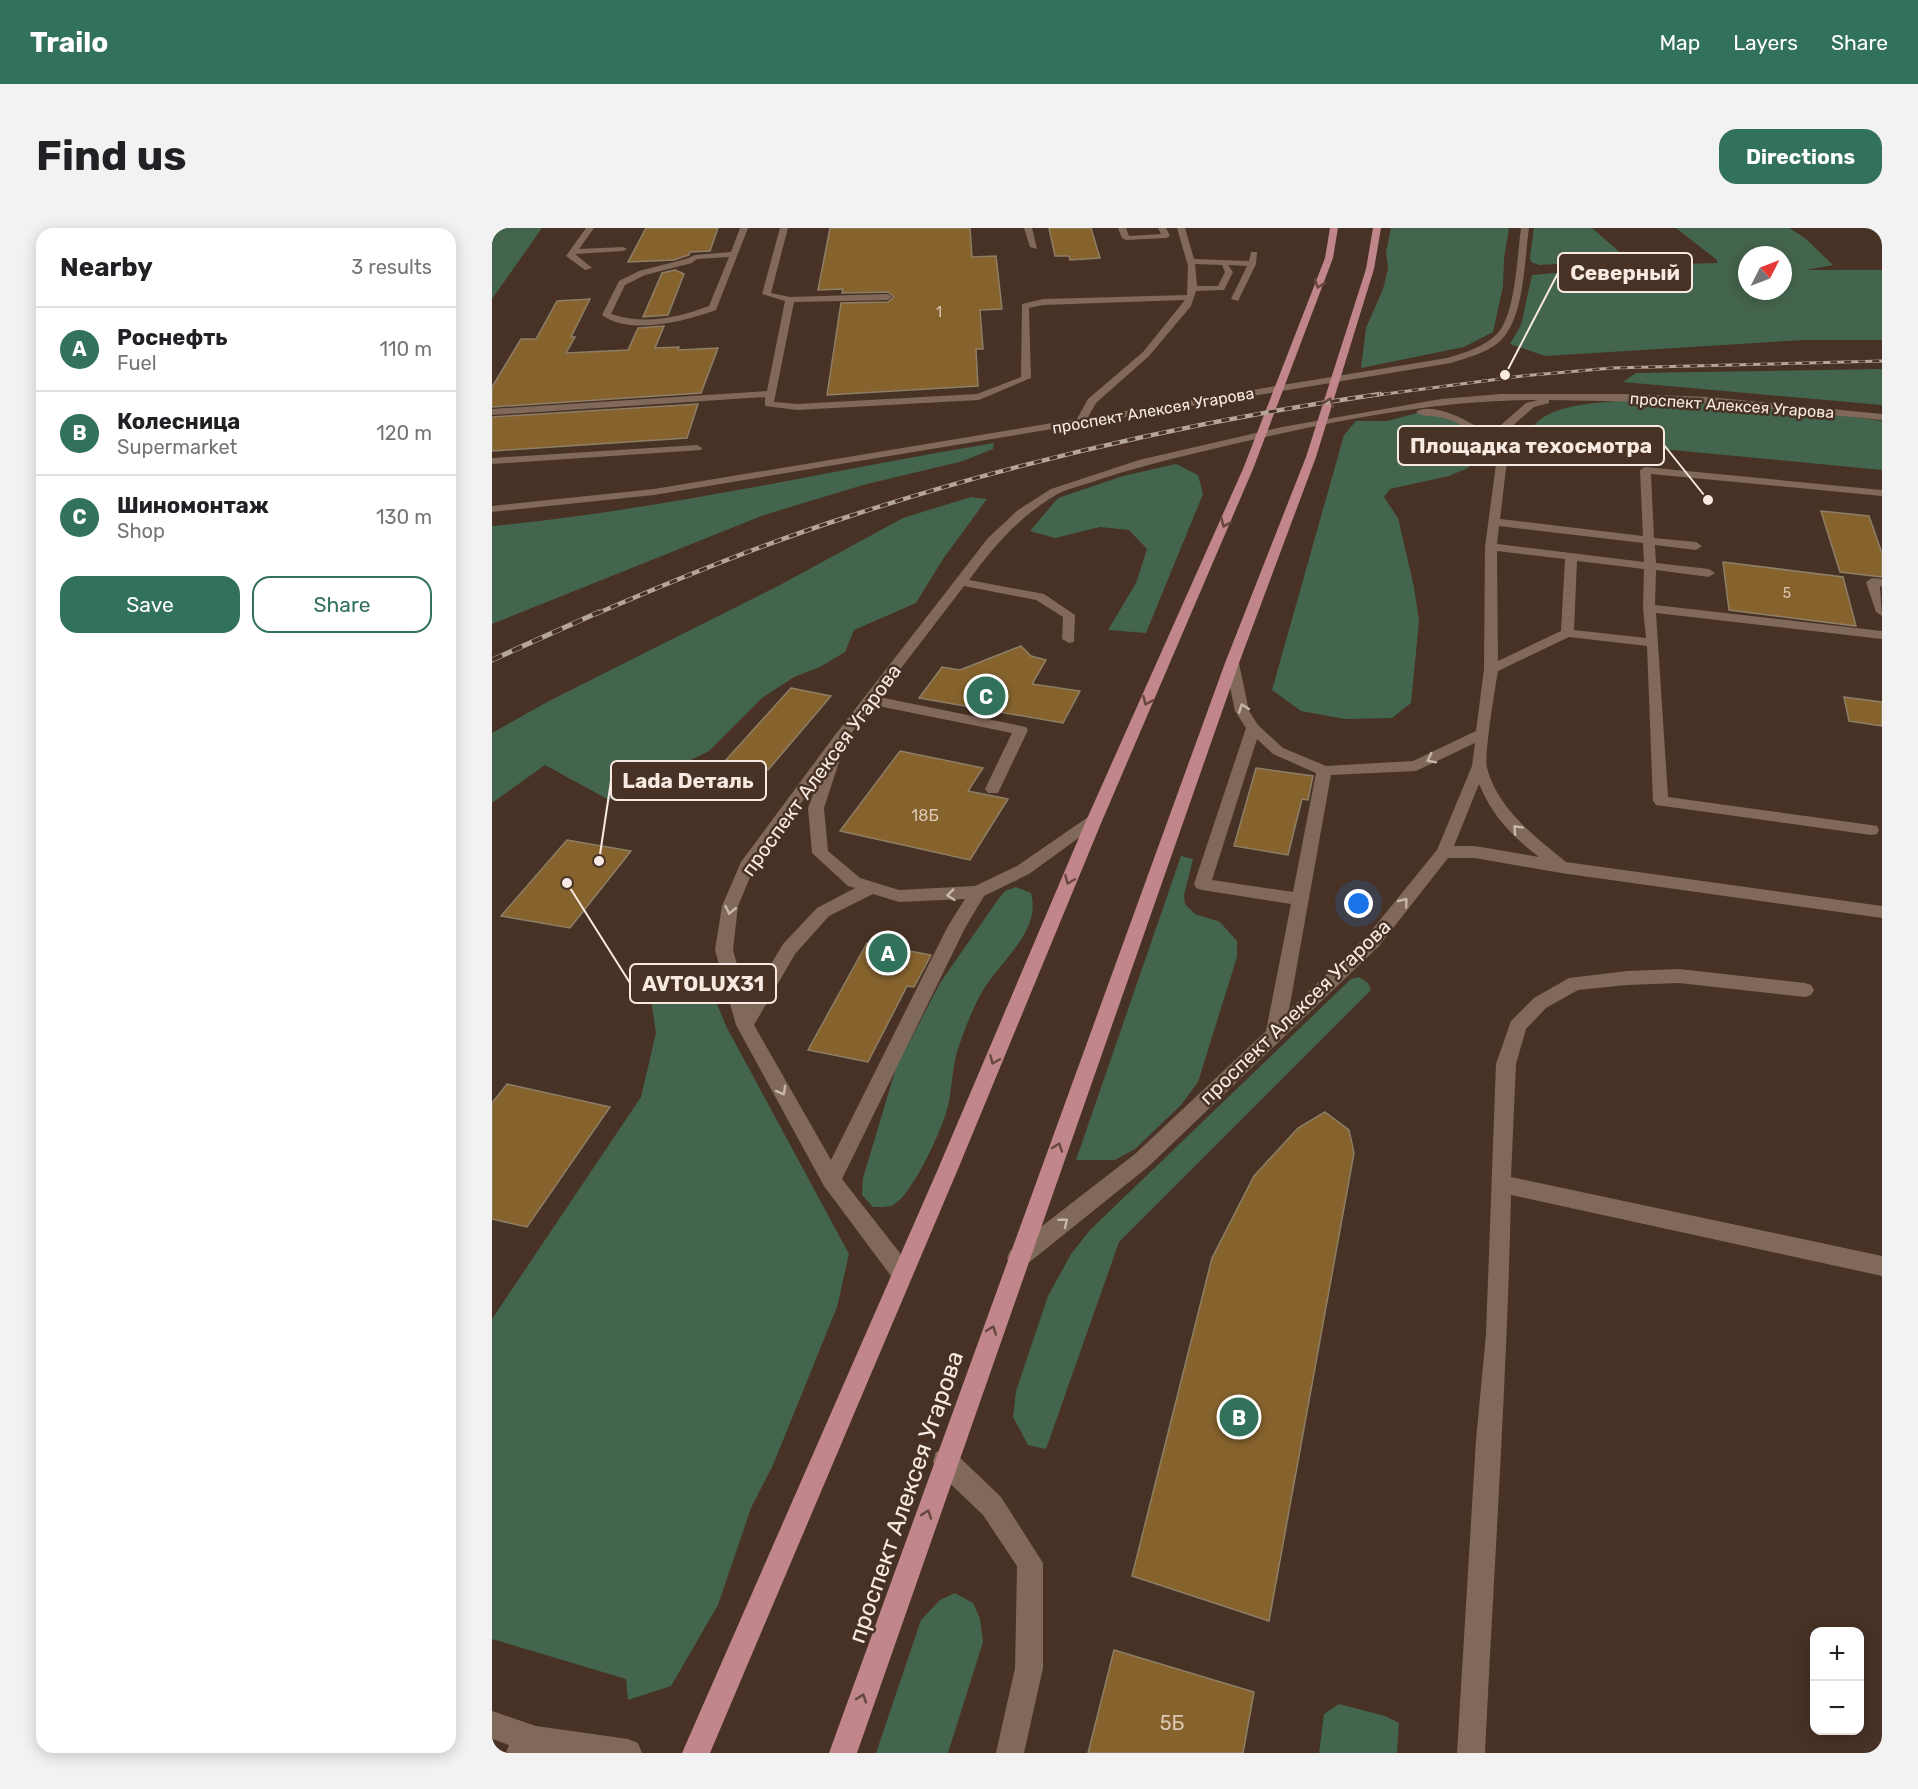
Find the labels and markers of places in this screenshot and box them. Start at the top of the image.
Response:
callout: Северный [1558,253,1692,292]
callout: Площадка техосмотра [1398,426,1664,465]
pin: C [966,674,1006,718]
callout: Lada Dеталь [611,761,766,800]
pin: A [868,930,908,976]
callout: AVTOLUX31 [630,964,776,1003]
pin: B [1220,1394,1258,1440]

